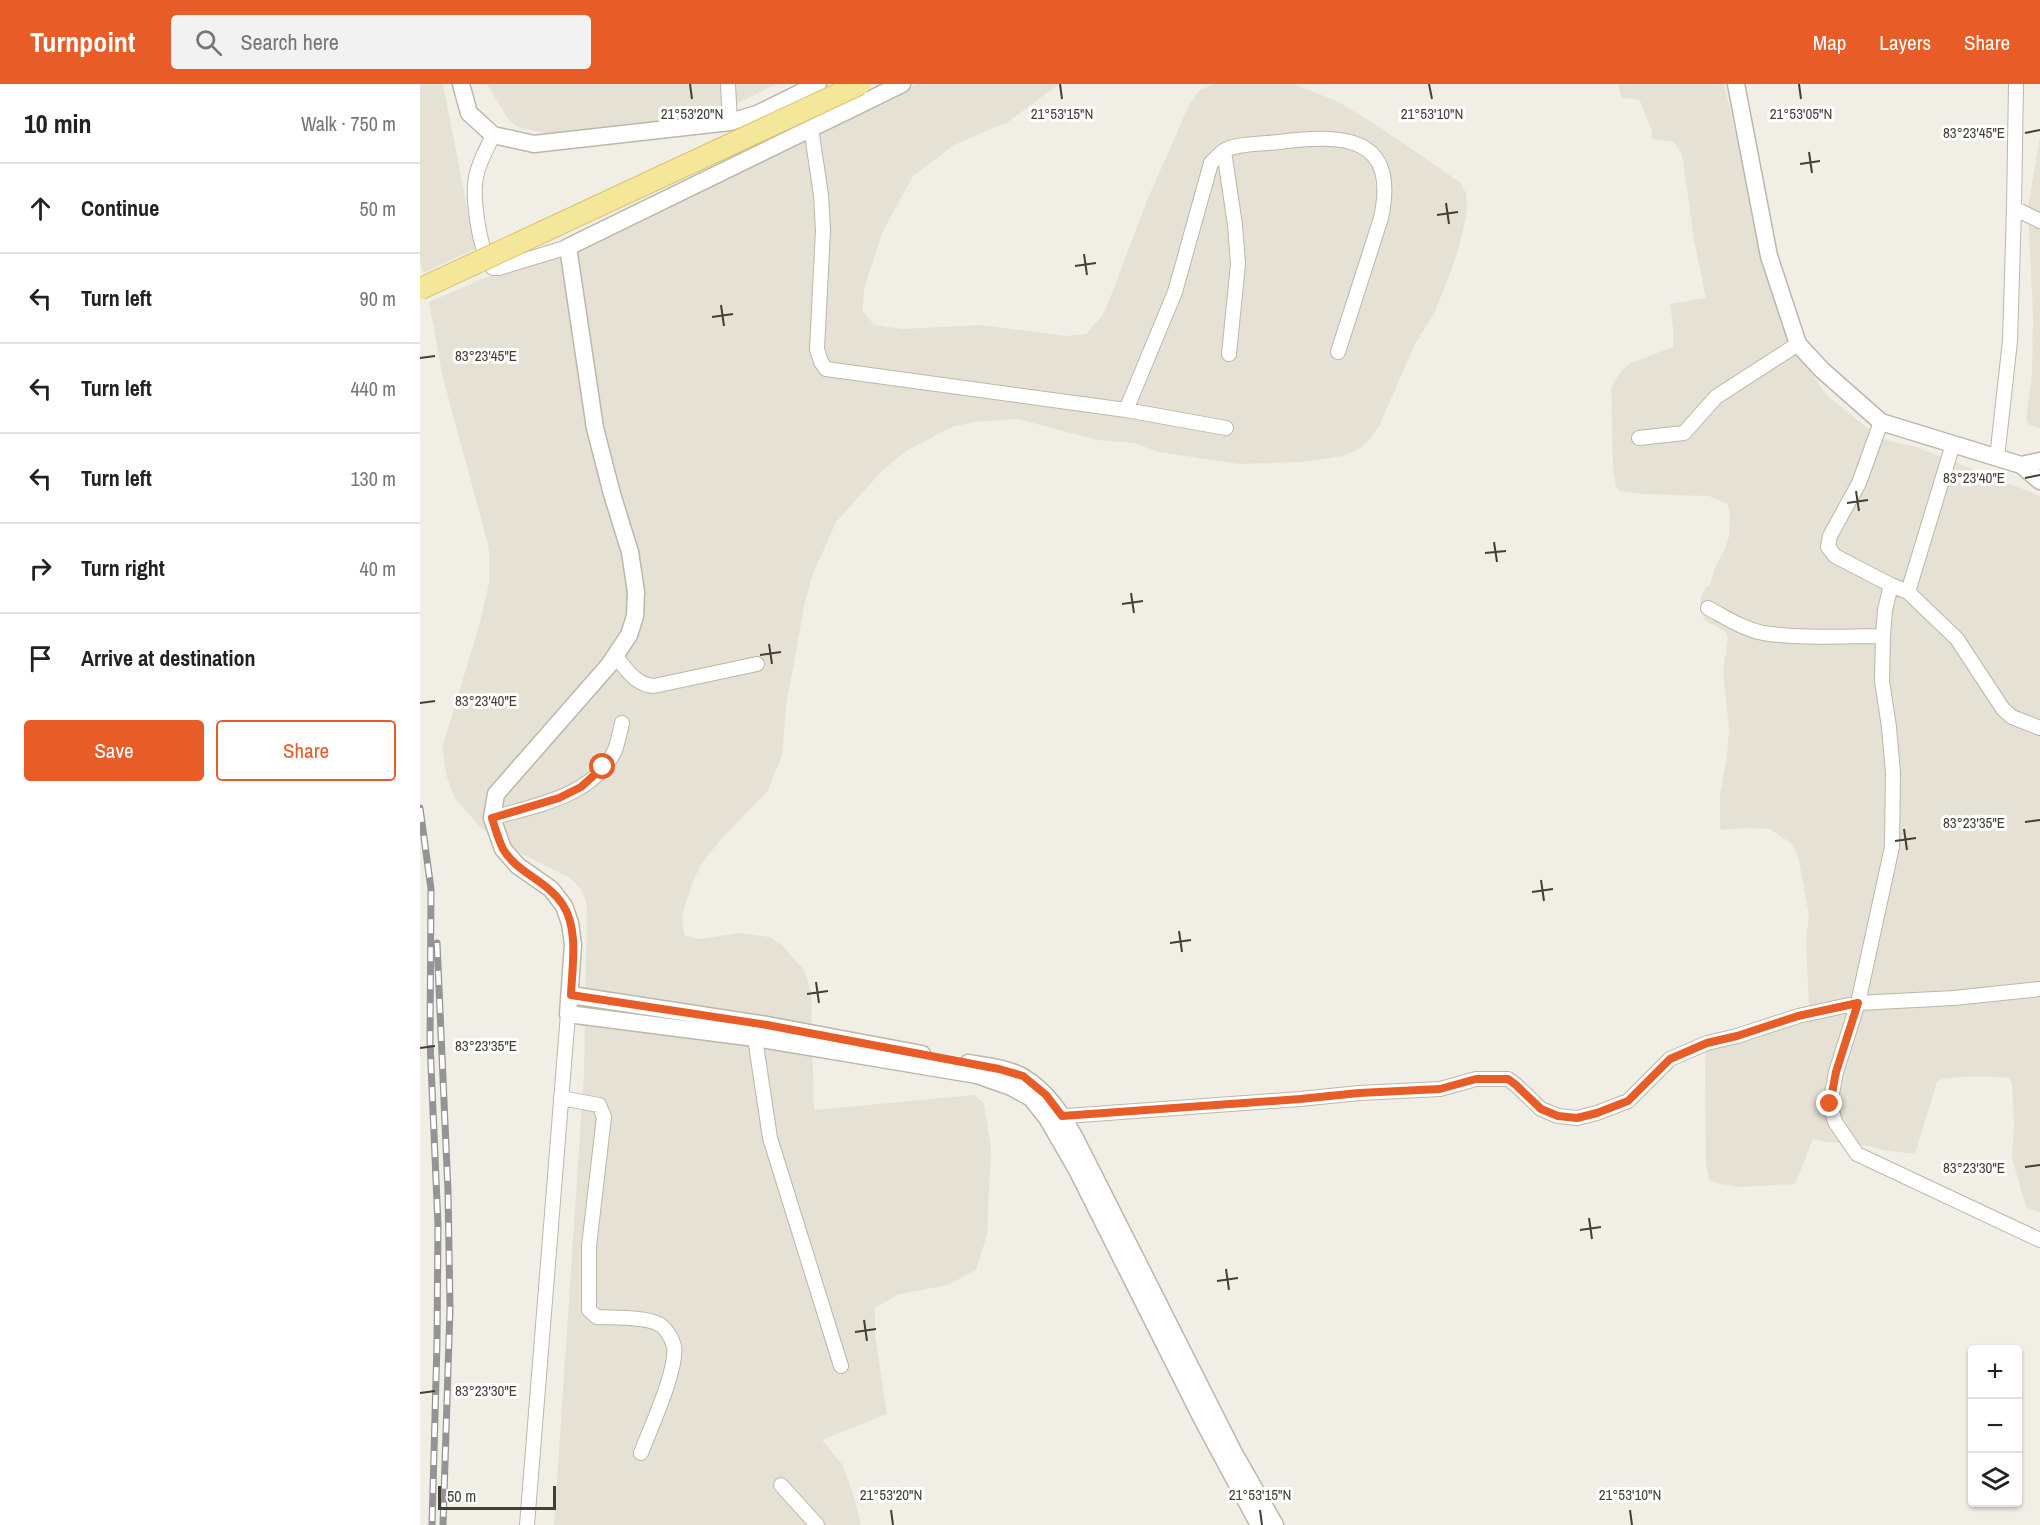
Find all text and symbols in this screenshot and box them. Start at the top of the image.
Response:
search box [171,15,591,69]
text: Turnpoint [30,23,135,61]
icon: search [192,26,225,59]
text: Search here [240,27,339,57]
text: Map [1813,28,1846,57]
text: Layers [1879,28,1931,57]
text: Share [1964,28,2010,57]
text: 21°53'20"N [661,103,723,124]
text: 21°53'15"N [1031,103,1093,124]
text: 21°53'10"N [1401,103,1463,124]
text: 21°53'05"N [1770,103,1832,124]
text: 10 min [24,106,92,141]
text: Walk · 750 m [301,110,396,137]
text: 83°23'45"E [1943,122,2005,143]
icon: ahead [24,192,57,225]
text: Continue [81,193,159,223]
text: 50 m [360,195,396,222]
icon: left [24,282,57,315]
text: Turn left [81,283,152,313]
text: 90 m [360,285,396,312]
text: 83°23'45"E [455,345,517,366]
icon: left [24,372,57,405]
text: Turn left [81,373,152,403]
text: 440 m [350,375,396,402]
icon: left [24,462,57,495]
text: Turn left [81,463,152,493]
text: 130 m [350,465,396,492]
text: 83°23'40"E [1943,467,2005,488]
icon: right [24,552,57,585]
text: Turn right [81,553,165,583]
text: 40 m [360,555,396,582]
icon: arrive [24,642,57,675]
text: Arrive at destination [81,643,255,673]
text: 83°23'40"E [455,690,517,711]
button: Save [24,720,204,781]
button: Share [216,720,396,781]
route start [589,753,615,779]
text: 83°23'35"E [1943,812,2005,833]
text: 83°23'35"E [455,1035,517,1056]
route end [1816,1090,1842,1116]
text: 83°23'30"E [1943,1157,2005,1178]
map controls [1968,1345,2022,1507]
button: + [1968,1345,2022,1399]
text: 83°23'30"E [455,1380,517,1401]
button: − [1968,1399,2022,1453]
button: layers [1968,1453,2022,1507]
scale bar [438,1483,556,1510]
text: 21°53'20"N [860,1484,922,1505]
text: 21°53'15"N [1229,1484,1291,1505]
text: 21°53'10"N [1599,1484,1661,1505]
text: 50 m [447,1485,476,1507]

